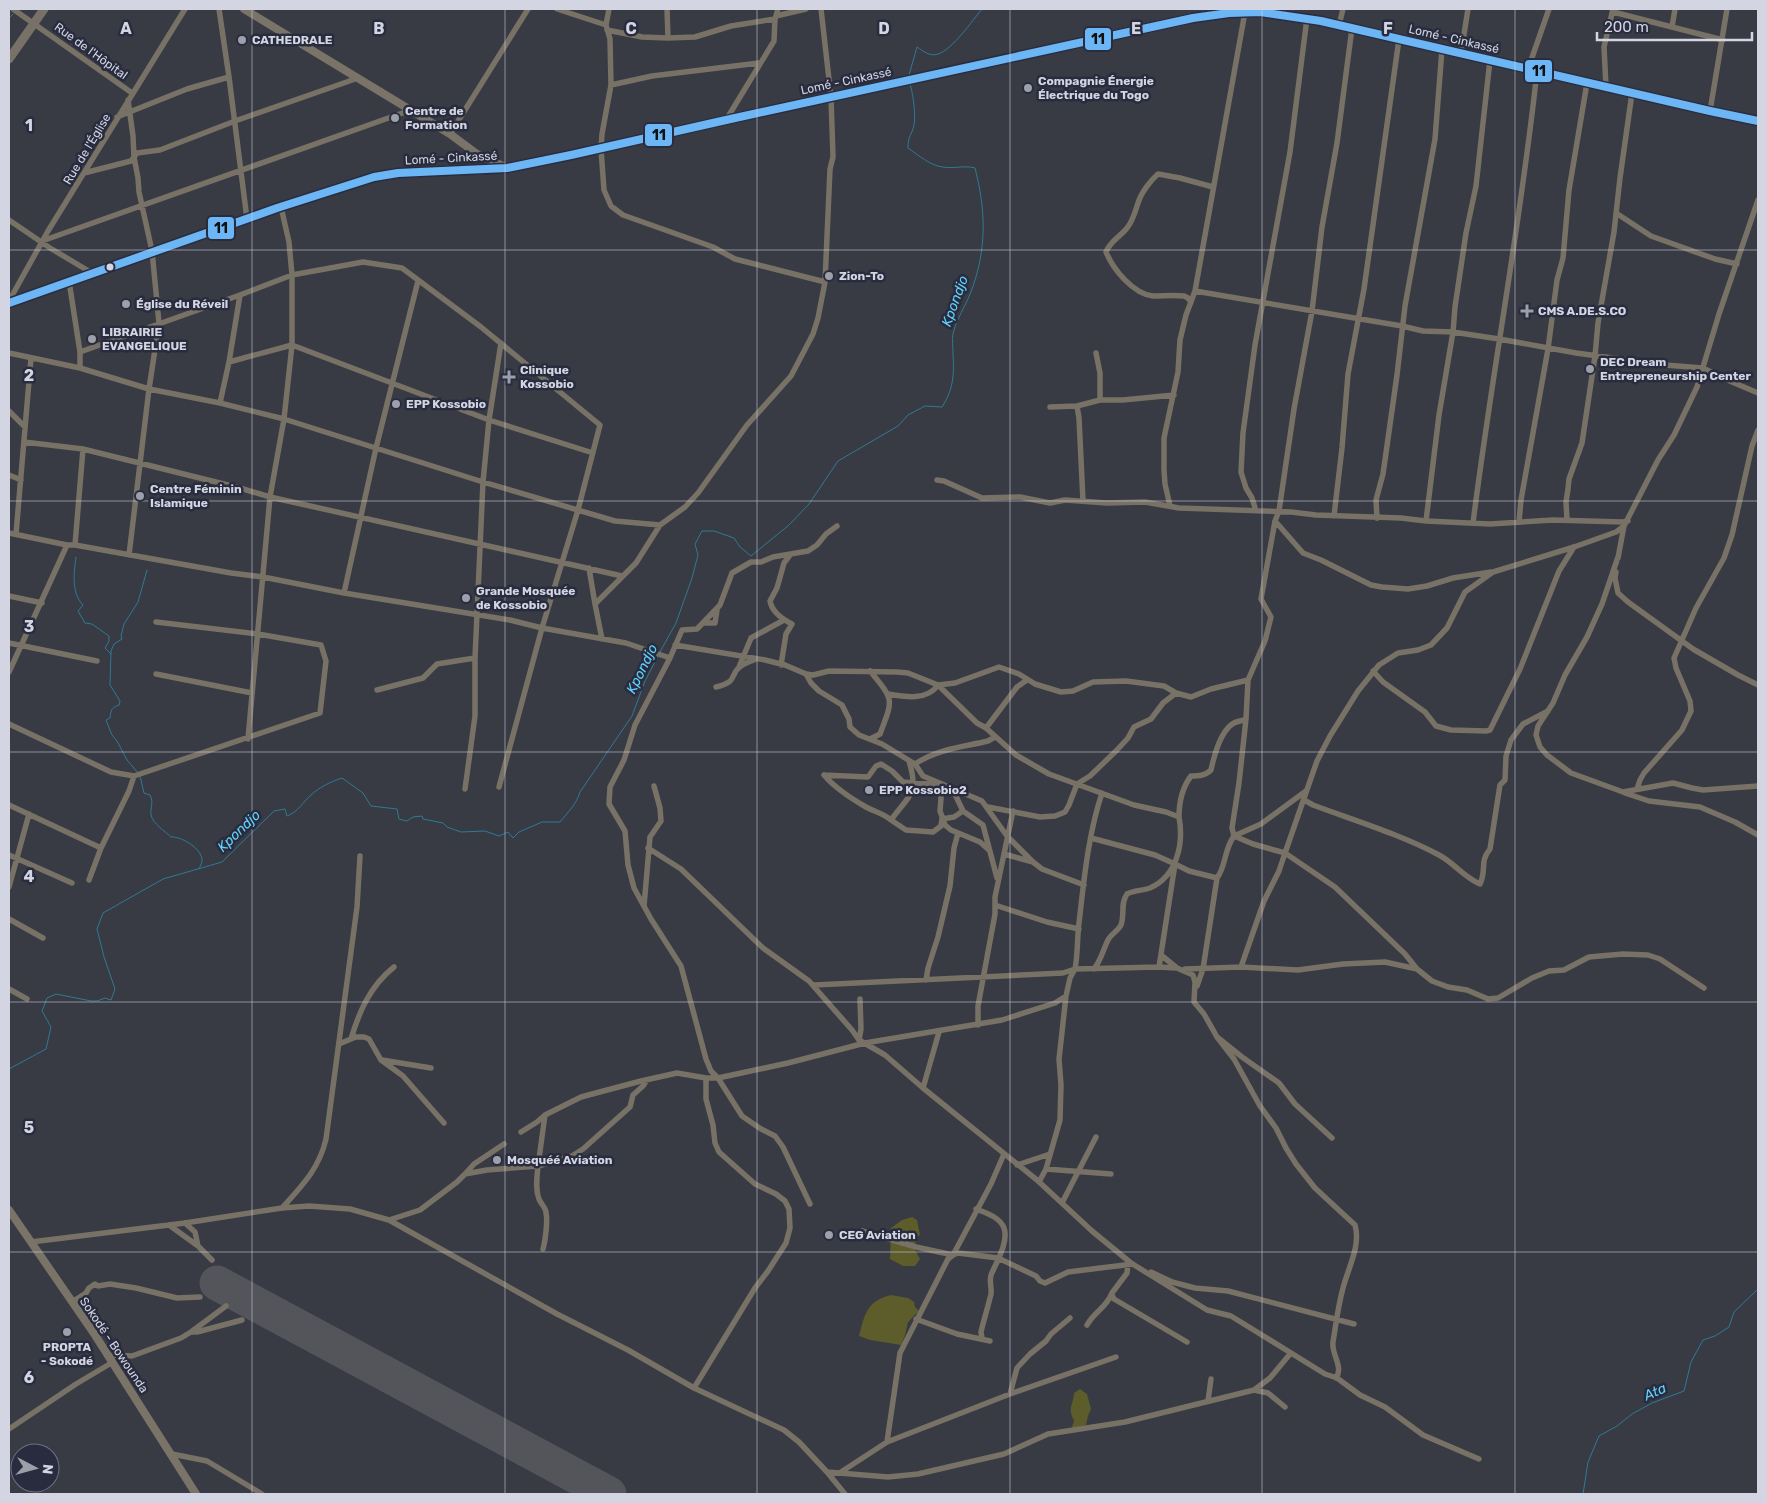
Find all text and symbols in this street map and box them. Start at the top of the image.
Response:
scale bar [1597,10,1752,42]
text: 200 m [1604,18,1649,36]
text: A [120,19,132,38]
text: B [373,19,385,38]
text: C [625,19,637,38]
text: D [878,19,890,38]
text: E [1131,19,1141,38]
text: F [1383,19,1393,38]
street label: Rue de l'Hôpital [52,20,130,82]
street label: Lomé - Cinkassé [1407,22,1501,56]
line badge: 11 [1084,27,1112,51]
text: 11 [1091,31,1105,48]
place label: CATHEDRALE [252,33,333,47]
marker: CATHEDRALE [236,34,248,46]
line badge: 11 [1524,59,1553,83]
text: 11 [1532,63,1546,80]
street label: Lomé - Cinkassé [799,64,893,97]
place label: Compagnie Énergie Électrique du Togo [1038,74,1154,102]
marker: Compagnie Énergie Électrique du Togo [1022,82,1034,94]
place label: Centre de Formation [405,104,467,132]
street label: Rue de l'Église [60,111,114,187]
marker: Centre de Formation [389,112,401,124]
text: 1 [25,116,33,135]
line badge: 11 [644,123,673,147]
text: 11 [652,127,666,144]
street label: Lomé - Cinkassé [404,149,498,167]
line badge: 11 [207,216,235,240]
text: 11 [214,220,228,237]
unlabelled marker [105,262,115,272]
place label: Zion-To [839,269,884,283]
marker: Zion-To [823,270,835,282]
water label: Kpondjo [938,273,972,329]
place label: Église du Réveil [136,297,228,311]
marker: Église du Réveil [120,298,132,310]
marker: CMS A.DE.S.CO [1520,304,1534,318]
place label: CMS A.DE.S.CO [1538,304,1626,318]
place label: LIBRAIRIE EVANGELIQUE [102,325,187,353]
marker: LIBRAIRIE EVANGELIQUE [86,333,98,345]
place label: DEC Dream Entrepreneurship Center [1600,355,1751,383]
place label: Clinique Kossobio [520,363,574,391]
marker: DEC Dream Entrepreneurship Center [1584,363,1596,375]
text: 2 [24,366,34,385]
marker: Clinique Kossobio [502,370,516,384]
place label: EPP Kossobio [406,397,486,411]
marker: EPP Kossobio [390,398,402,410]
place label: Centre Féminin Islamique [150,482,242,510]
marker: Centre Féminin Islamique [134,490,146,502]
place label: Grande Mosquée de Kossobio [476,584,575,612]
marker: Grande Mosquée de Kossobio [460,592,472,604]
text: 3 [24,617,34,636]
water label: Kpondjo [623,641,661,697]
place label: EPP Kossobio2 [879,783,967,797]
marker: EPP Kossobio2 [863,784,875,796]
water label: Kpondjo [214,806,264,856]
text: 4 [24,867,35,886]
text: 5 [24,1118,34,1137]
place label: Mosquéé Aviation [507,1153,613,1167]
marker: Mosquéé Aviation [491,1154,503,1166]
place label: CEG Aviation [839,1228,916,1242]
marker: CEG Aviation [823,1229,835,1241]
street label: Sokodé - Bowounda [77,1295,151,1395]
marker: PROPTA - Sokodé [61,1326,73,1338]
place label: PROPTA - Sokodé [41,1340,93,1368]
text: 6 [24,1368,34,1387]
water label: Ata [1640,1380,1669,1405]
north arrow [10,1443,60,1493]
text: N [38,1463,56,1475]

